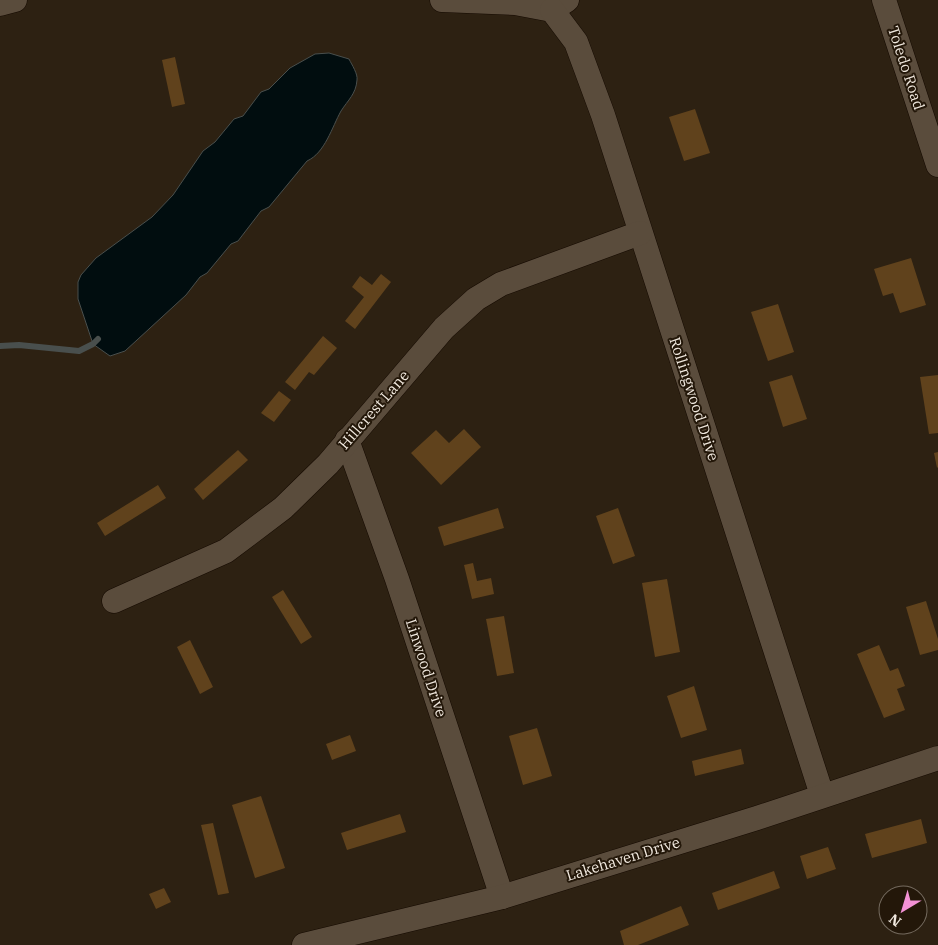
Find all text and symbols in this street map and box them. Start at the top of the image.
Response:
street label: Toledo Road [884,23,929,112]
street label: Rollingwood Drive [665,335,723,463]
street label: Hillcrest Lane [334,366,413,453]
street label: Linwood Drive [402,616,451,719]
street label: Lakehaven Drive [564,832,682,885]
north arrow [878,885,928,935]
text: N [885,910,905,931]

